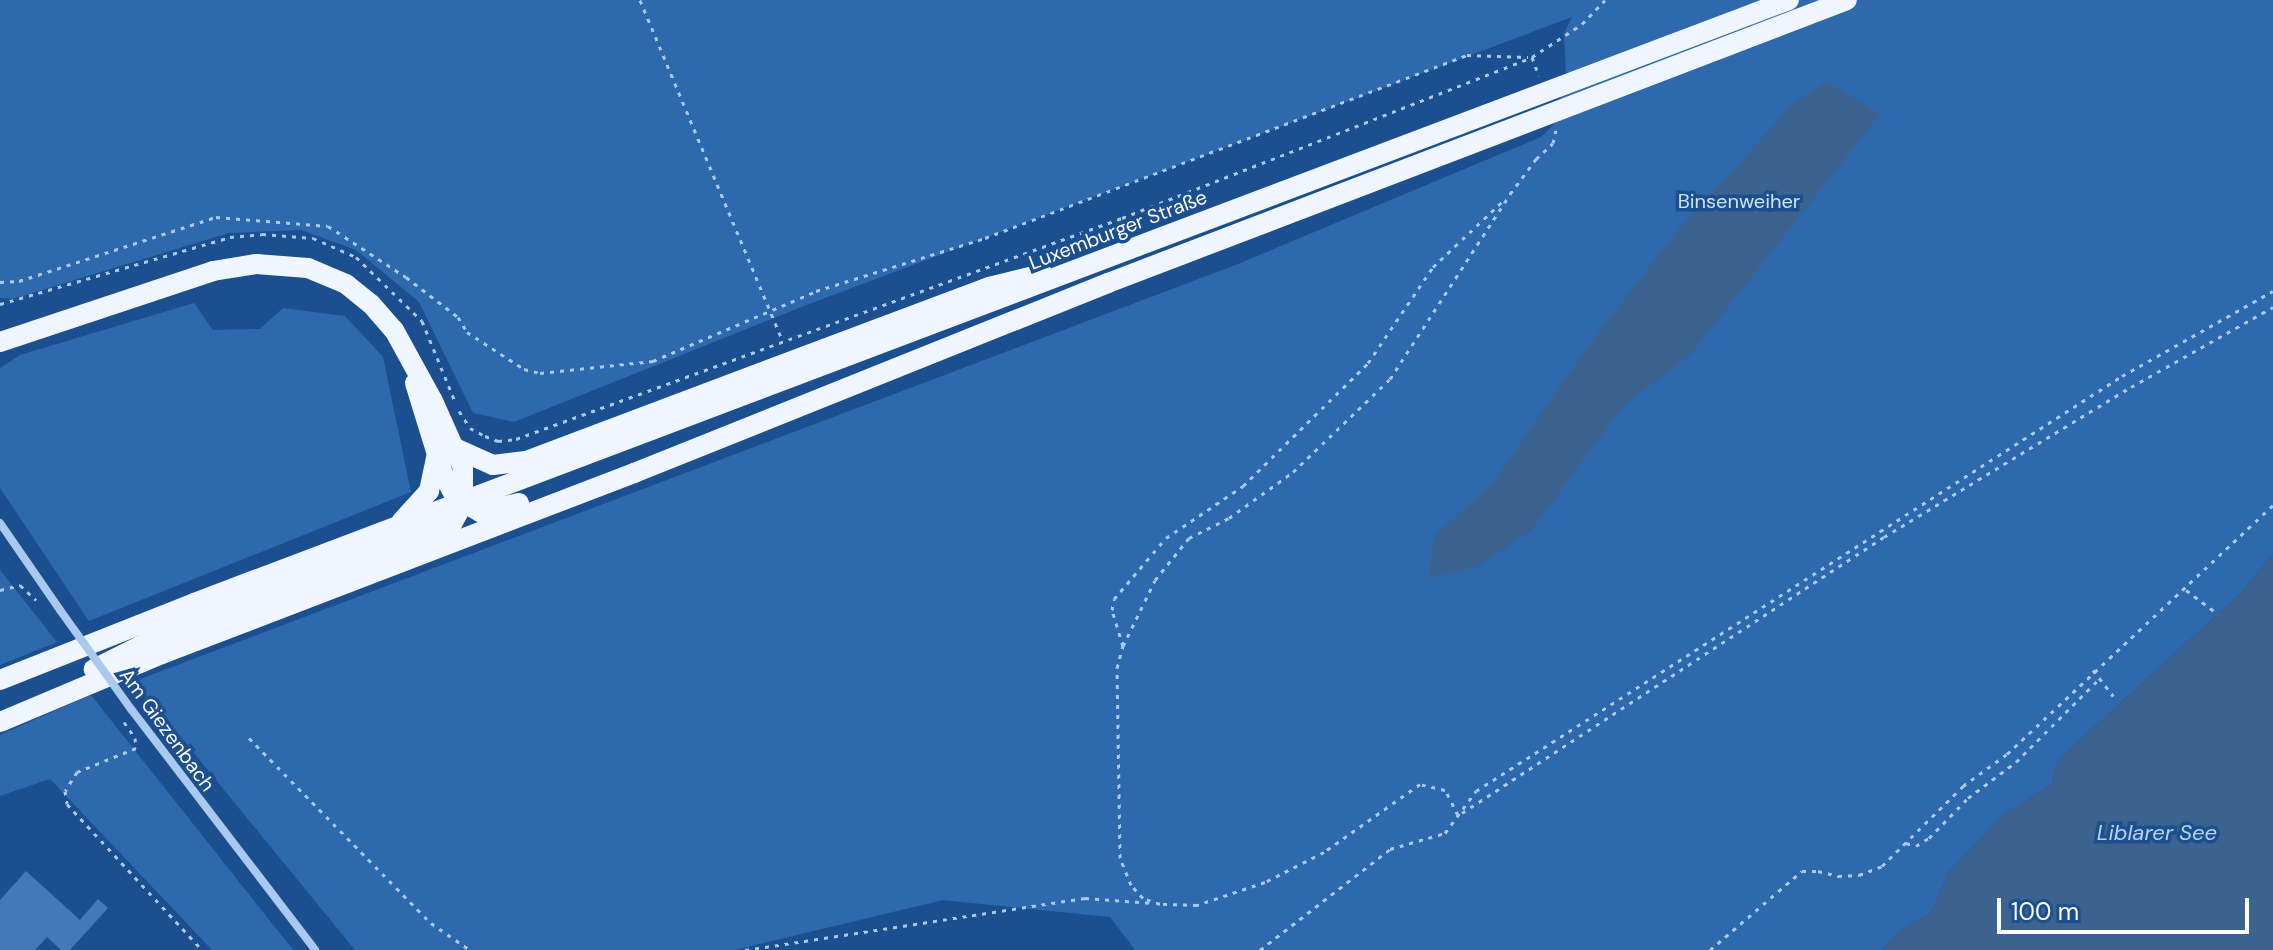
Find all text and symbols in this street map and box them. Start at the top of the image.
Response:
street label: Luxemburger Straße [1026,185,1210,275]
park label: Binsenweiher [1678,189,1800,213]
street label: Am Giezenbach [114,664,220,796]
water label: Liblarer See [2097,820,2217,846]
scale bar [2001,882,2253,932]
text: 100 m [2011,896,2079,927]

